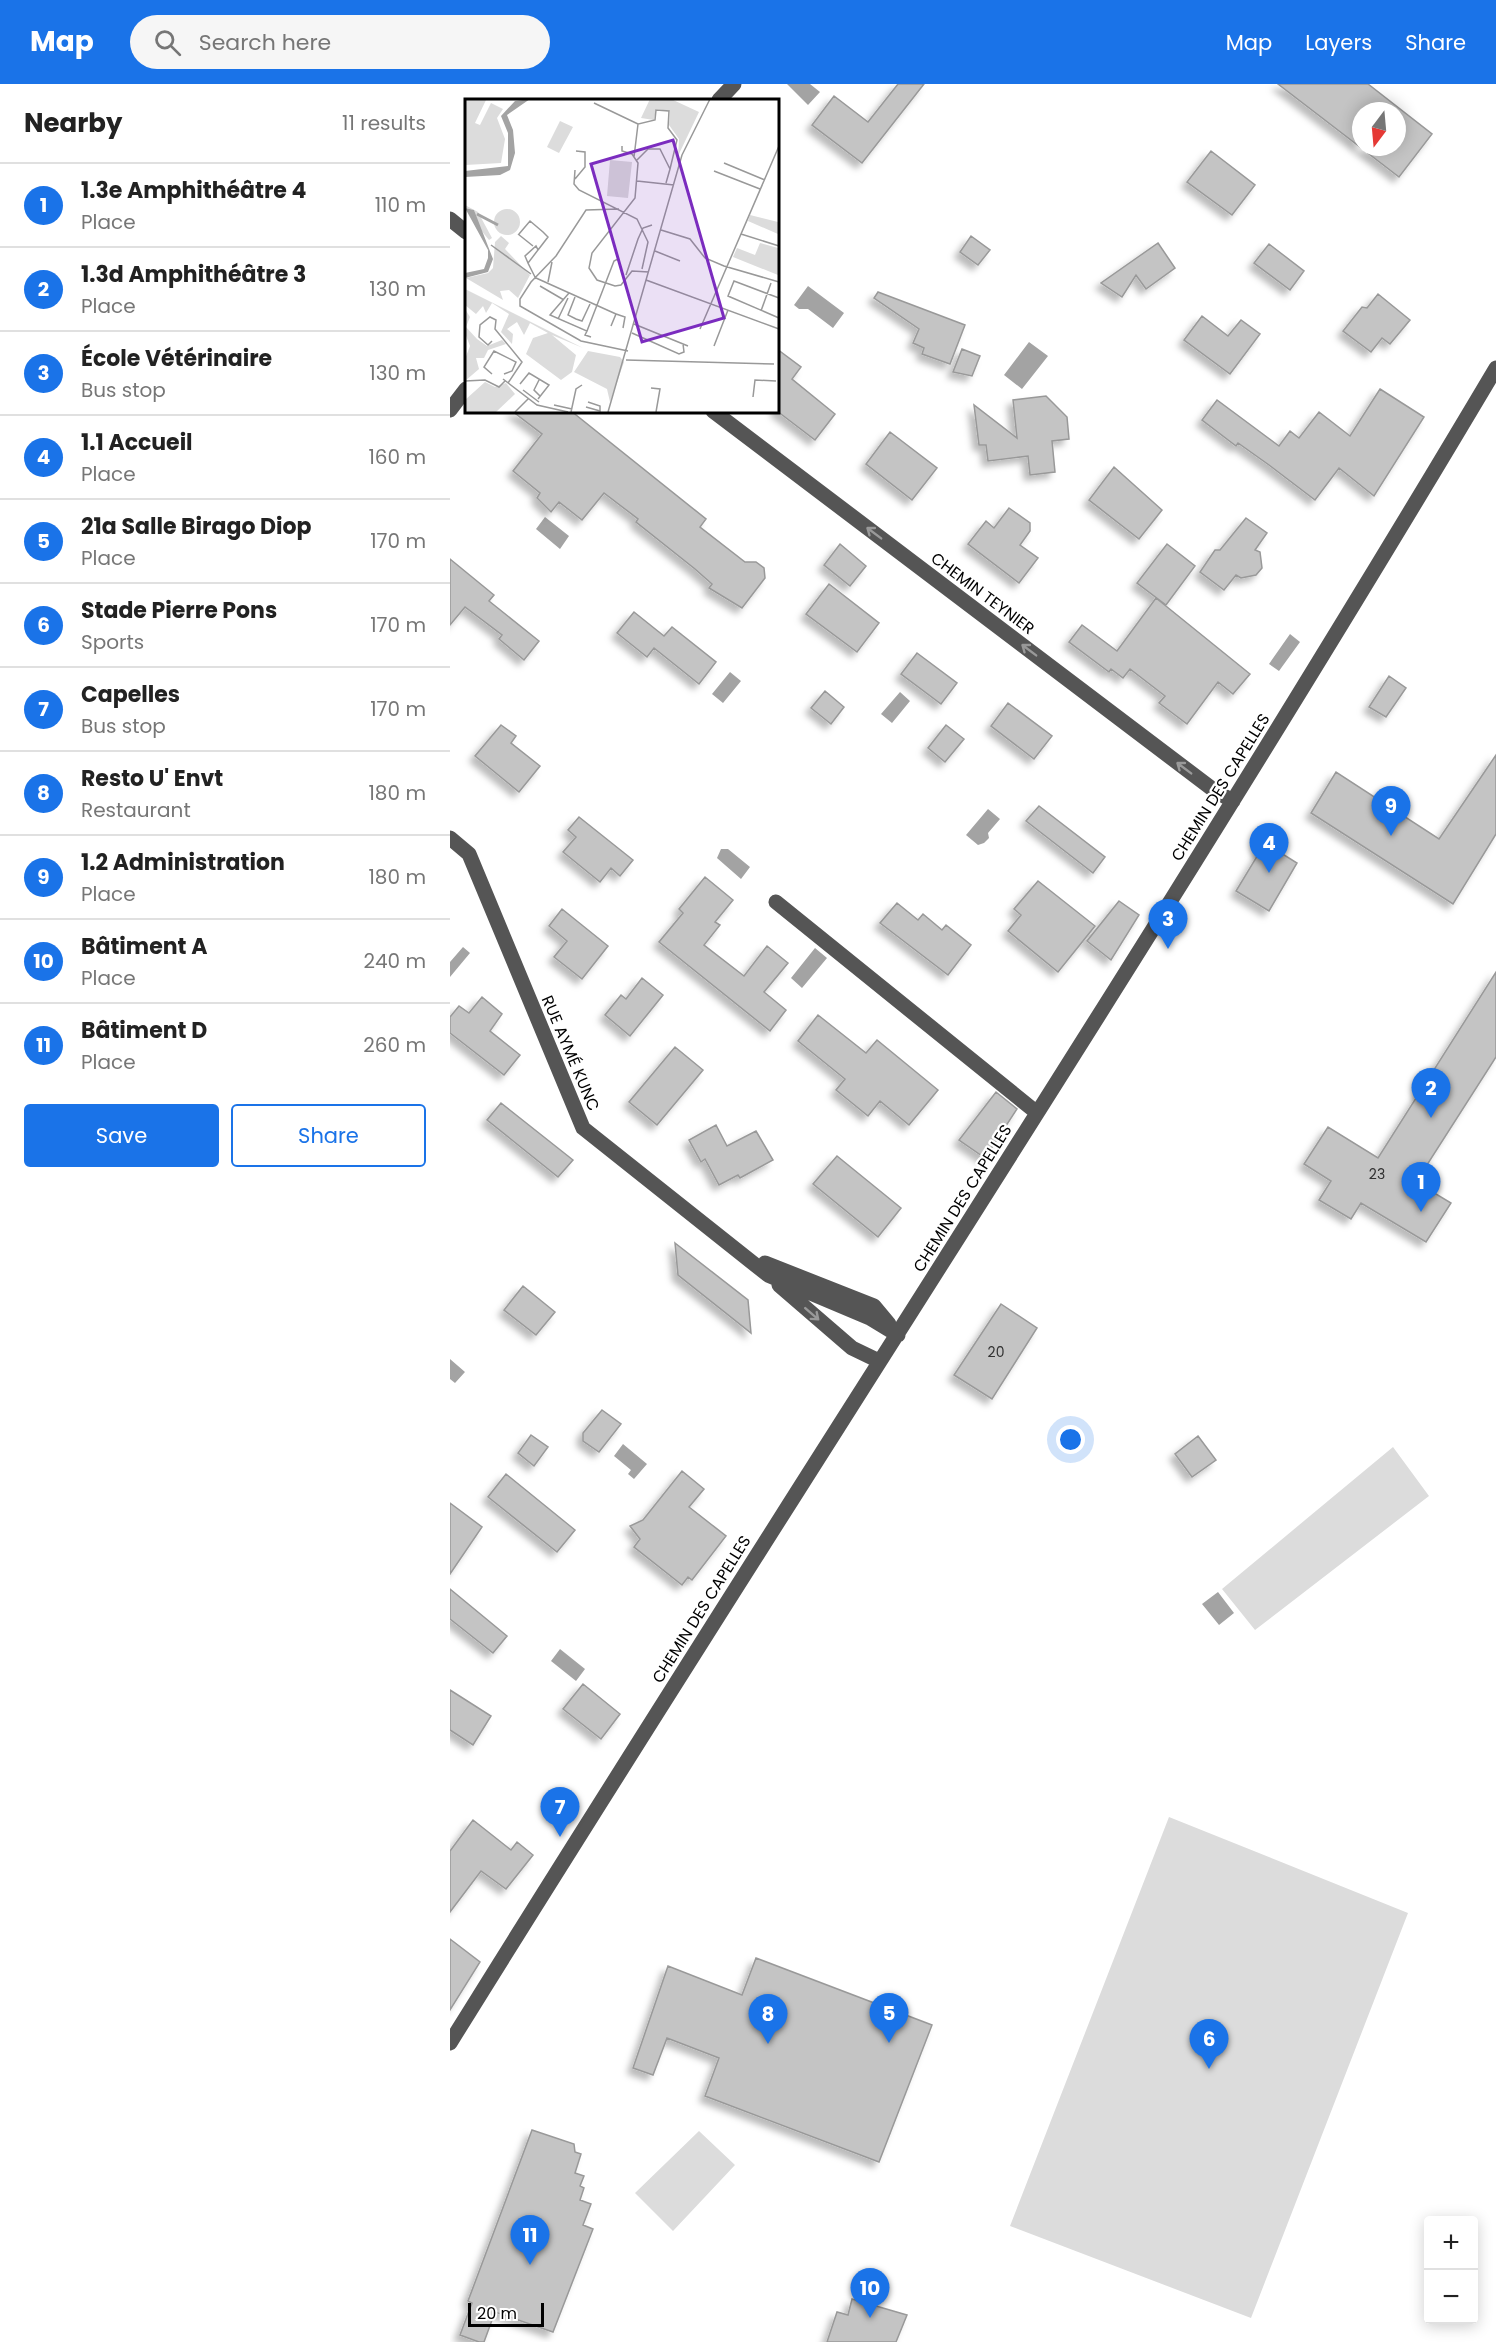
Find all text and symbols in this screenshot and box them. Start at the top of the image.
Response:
search box [130,15,550,69]
text: Map [30,22,94,61]
icon: search [151,26,184,59]
text: Search here [199,27,331,58]
text: Map [1226,28,1272,57]
text: Layers [1305,28,1372,57]
text: Share [1405,28,1466,57]
inset map [465,99,778,412]
north arrow [1352,102,1406,156]
text: Nearby [24,105,122,141]
text: 11 results [342,109,426,137]
text: 1.3e Amphithéâtre 4 [81,175,306,206]
text: 1 [40,191,47,219]
text: 110 m [375,191,426,219]
text: Place [81,208,136,236]
text: 1.3d Amphithéâtre 3 [81,259,306,290]
text: 2 [38,275,49,303]
text: 130 m [369,275,426,303]
text: Place [81,292,136,320]
text: École Vétérinaire [81,343,272,374]
text: 3 [37,359,50,387]
text: 130 m [369,359,426,387]
text: Bus stop [81,376,166,404]
text: 1.1 Accueil [81,427,193,458]
text: 4 [37,443,50,471]
text: 160 m [368,443,426,471]
text: Place [81,460,136,488]
text: 21a Salle Birago Diop [81,511,312,542]
one-way arrow [866,526,882,539]
text: 5 [37,527,50,555]
text: 170 m [370,527,426,555]
text: Place [81,544,136,572]
street label: CHEMIN TEYNIER [926,547,1039,640]
text: Stade Pierre Pons [81,595,277,626]
text: 6 [37,611,50,639]
text: 170 m [370,611,426,639]
text: Sports [81,628,144,656]
one-way arrow [1021,644,1037,657]
text: Capelles [81,679,180,710]
text: 7 [38,695,49,723]
text: 170 m [370,695,426,723]
street label: CHEMIN DES CAPELLES [1166,709,1275,865]
text: Bus stop [81,712,166,740]
one-way arrow [1177,762,1193,774]
text: Resto U' Envt [81,763,223,794]
text: 8 [37,779,50,807]
text: 180 m [368,779,426,807]
pin: 9 [1372,786,1410,836]
text: Restaurant [81,796,191,824]
pin: 4 [1250,824,1288,873]
text: 1.2 Administration [81,847,285,878]
text: 9 [37,863,50,891]
text: 180 m [368,863,426,891]
text: Place [81,880,136,908]
pin: 3 [1148,900,1188,949]
text: Bâtiment A [81,931,207,962]
text: 10 [33,947,54,975]
text: 240 m [363,947,426,975]
text: Place [81,964,136,992]
street label: RUE AYMÉ KUNC [536,992,605,1114]
text: Bâtiment D [81,1015,207,1046]
text: 11 [36,1031,51,1059]
text: 260 m [363,1031,426,1059]
text: Place [81,1048,136,1076]
pin: 2 [1412,1068,1450,1118]
button: Save [24,1104,219,1167]
button: Share [231,1104,426,1167]
street label: CHEMIN DES CAPELLES [908,1120,1017,1276]
pin: 1 [1402,1162,1440,1212]
house number: 23 [1369,1164,1385,1184]
one-way arrow [804,1307,819,1321]
house number: 20 [988,1342,1004,1362]
your location [1056,1425,1085,1454]
street label: CHEMIN DES CAPELLES [647,1531,756,1687]
pin: 7 [540,1788,580,1837]
pin: 8 [748,1994,788,2044]
pin: 5 [870,1994,908,2043]
pin: 6 [1190,2020,1228,2069]
pin: 11 [510,2216,550,2265]
map controls [1424,2216,1478,2324]
button: + [1424,2216,1478,2270]
pin: 10 [850,2268,890,2318]
button: − [1424,2270,1478,2324]
scale bar [468,2300,544,2328]
text: 20 m [477,2302,517,2325]

